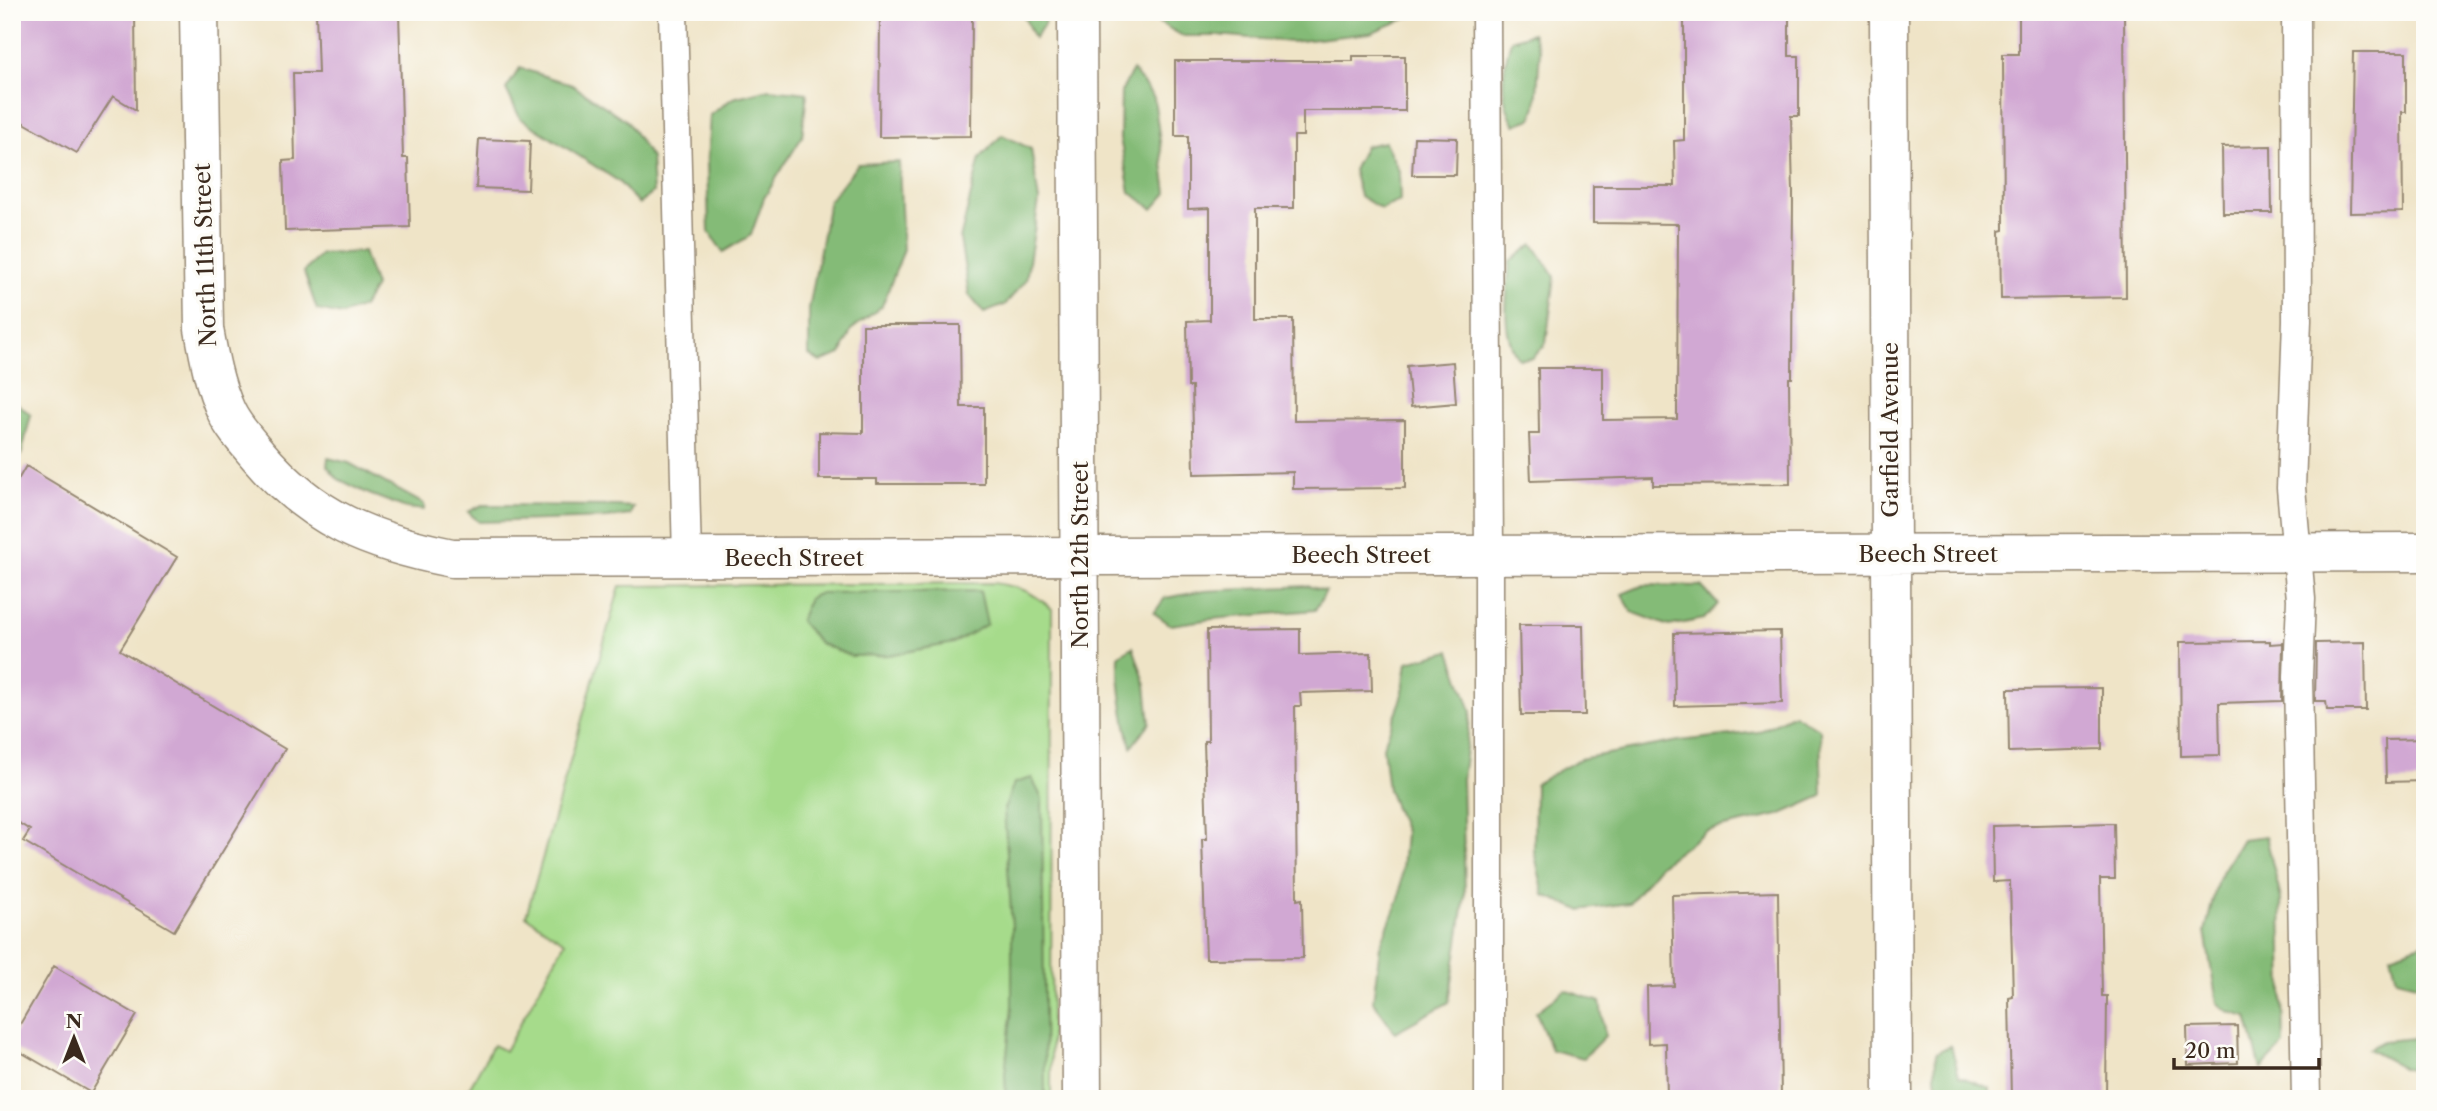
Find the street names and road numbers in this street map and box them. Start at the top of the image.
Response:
street label: North 11th Street [188,163,222,347]
street label: Garfield Avenue [1876,342,1904,518]
street label: North 12th Street [1066,461,1094,649]
street label: Beech Street [1858,540,1998,568]
street label: Beech Street [1291,541,1431,569]
street label: Beech Street [724,544,864,572]

